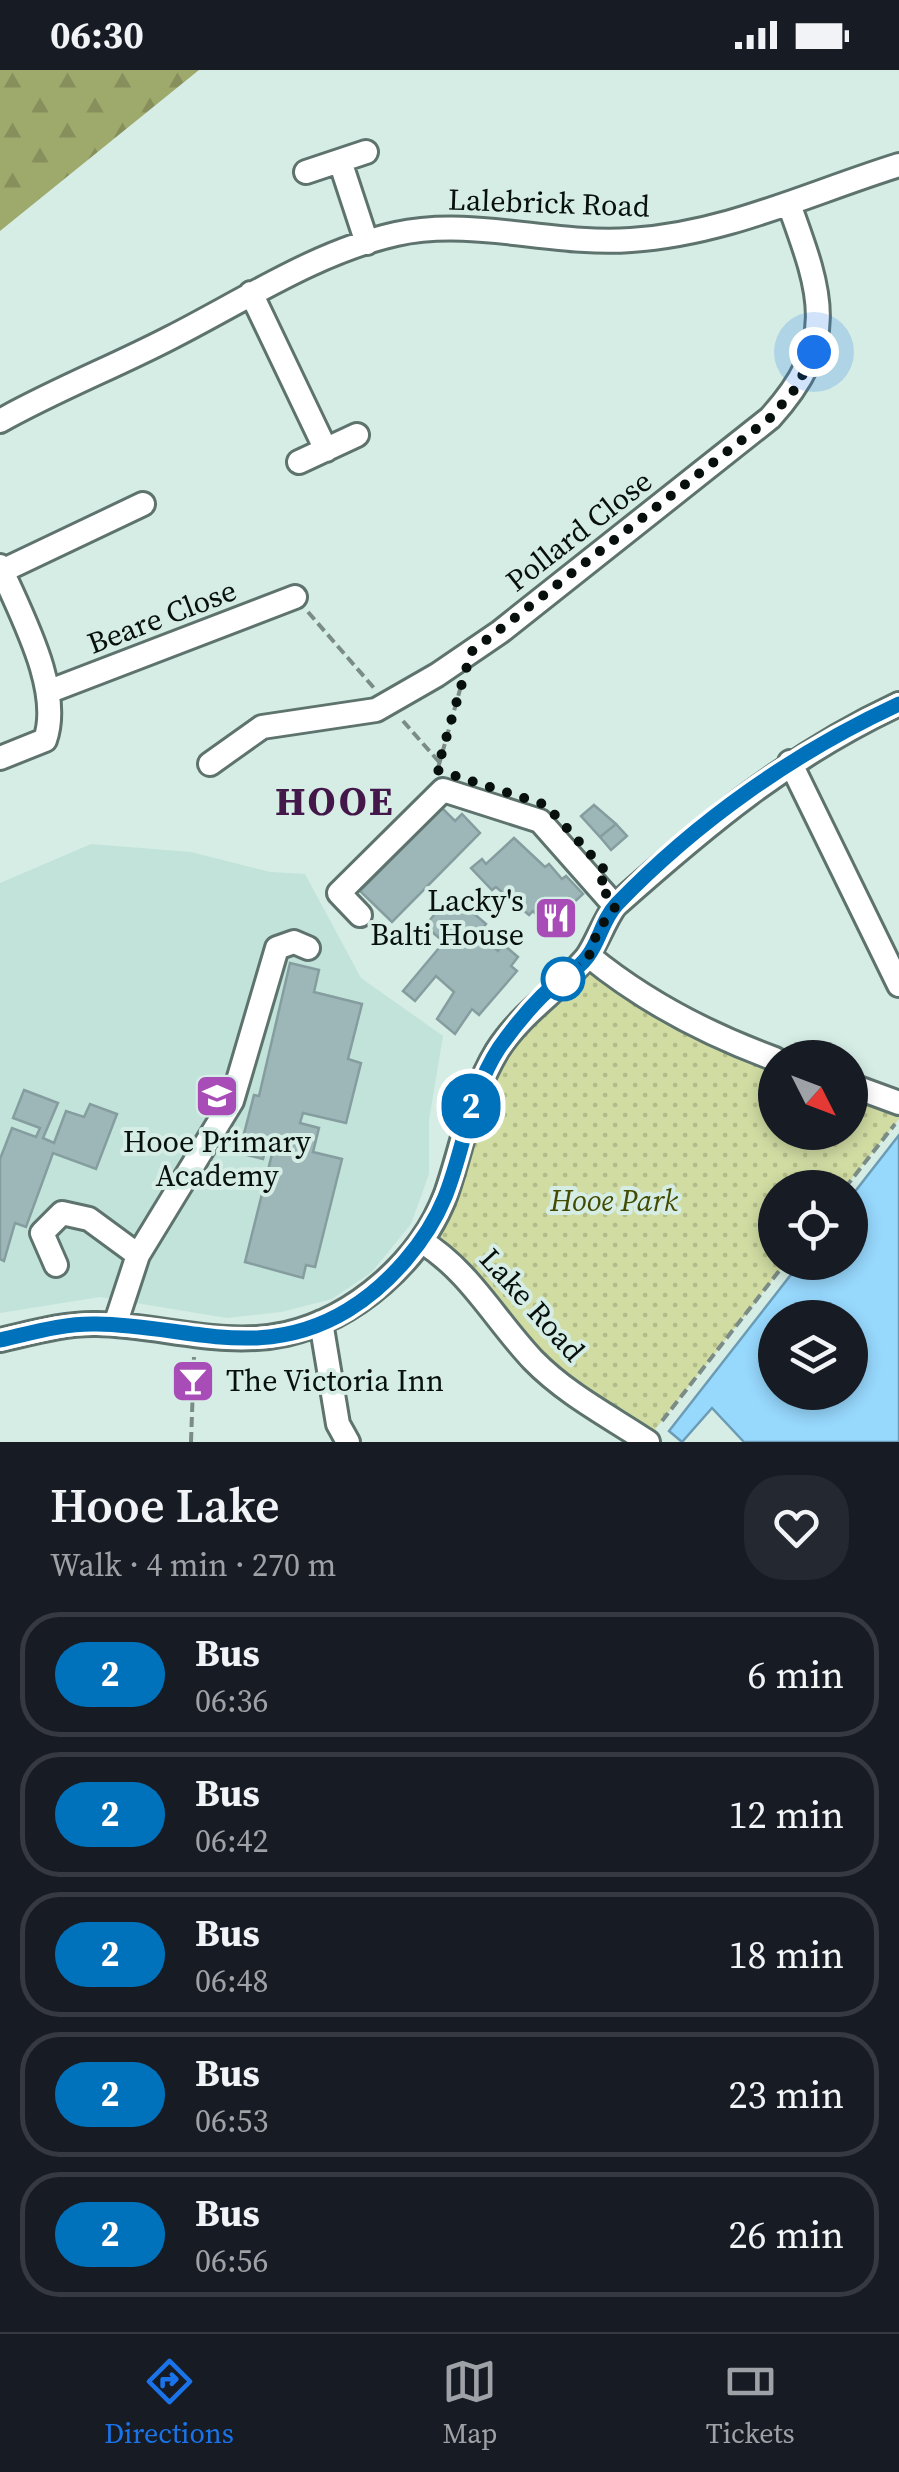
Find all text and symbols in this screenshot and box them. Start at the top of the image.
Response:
text: 06:30 [50,9,144,61]
street label: Lalebrick Road [447,178,651,227]
your location [789,327,839,377]
street label: Pollard Close [497,461,660,601]
street label: Beare Close [81,569,242,664]
district label: HOOE [275,774,395,828]
place label: Lacky's Balti House [370,880,524,955]
restaurant icon: Lacky's Balti House [533,895,579,941]
unlabelled marker [542,958,584,1000]
north arrow [758,1040,868,1150]
map controls [758,1040,868,1410]
school or university icon: Hooe Primary Academy [194,1073,240,1119]
line badge: 2 [438,1074,504,1138]
text: 2 [462,1082,480,1130]
place label: Hooe Primary Academy [123,1121,312,1196]
button: locate [758,1170,868,1280]
park label: Hooe Park [549,1180,679,1221]
street label: Lake Road [471,1239,594,1370]
button: layers [758,1300,868,1410]
bar icon: The Victoria Inn [170,1358,216,1404]
place label: The Victoria Inn [226,1360,444,1401]
text: Hooe Lake [50,1472,280,1538]
button: heart [744,1475,849,1580]
text: Walk · 4 min · 270 m [50,1543,336,1587]
text: Bus [195,1627,260,1679]
text: 6 min [748,1649,844,1701]
text: 2 [101,1650,119,1698]
text: 06:36 [195,1679,269,1723]
text: Bus [195,1767,260,1819]
text: 12 min [729,1789,844,1841]
text: 2 [101,1790,119,1838]
text: 06:42 [195,1819,269,1863]
text: Bus [195,1907,260,1959]
text: 18 min [729,1929,844,1981]
text: 2 [101,1930,119,1978]
text: 06:48 [195,1959,269,2003]
text: Bus [195,2047,260,2099]
text: 23 min [729,2069,844,2121]
text: 2 [101,2070,119,2118]
text: 06:53 [195,2099,269,2143]
text: Bus [195,2187,260,2239]
text: 26 min [729,2209,844,2261]
text: 2 [101,2210,119,2258]
text: 06:56 [195,2239,269,2283]
tab: Directions [104,2354,234,2452]
tab: Map [442,2354,497,2452]
tab: Tickets [706,2354,795,2452]

